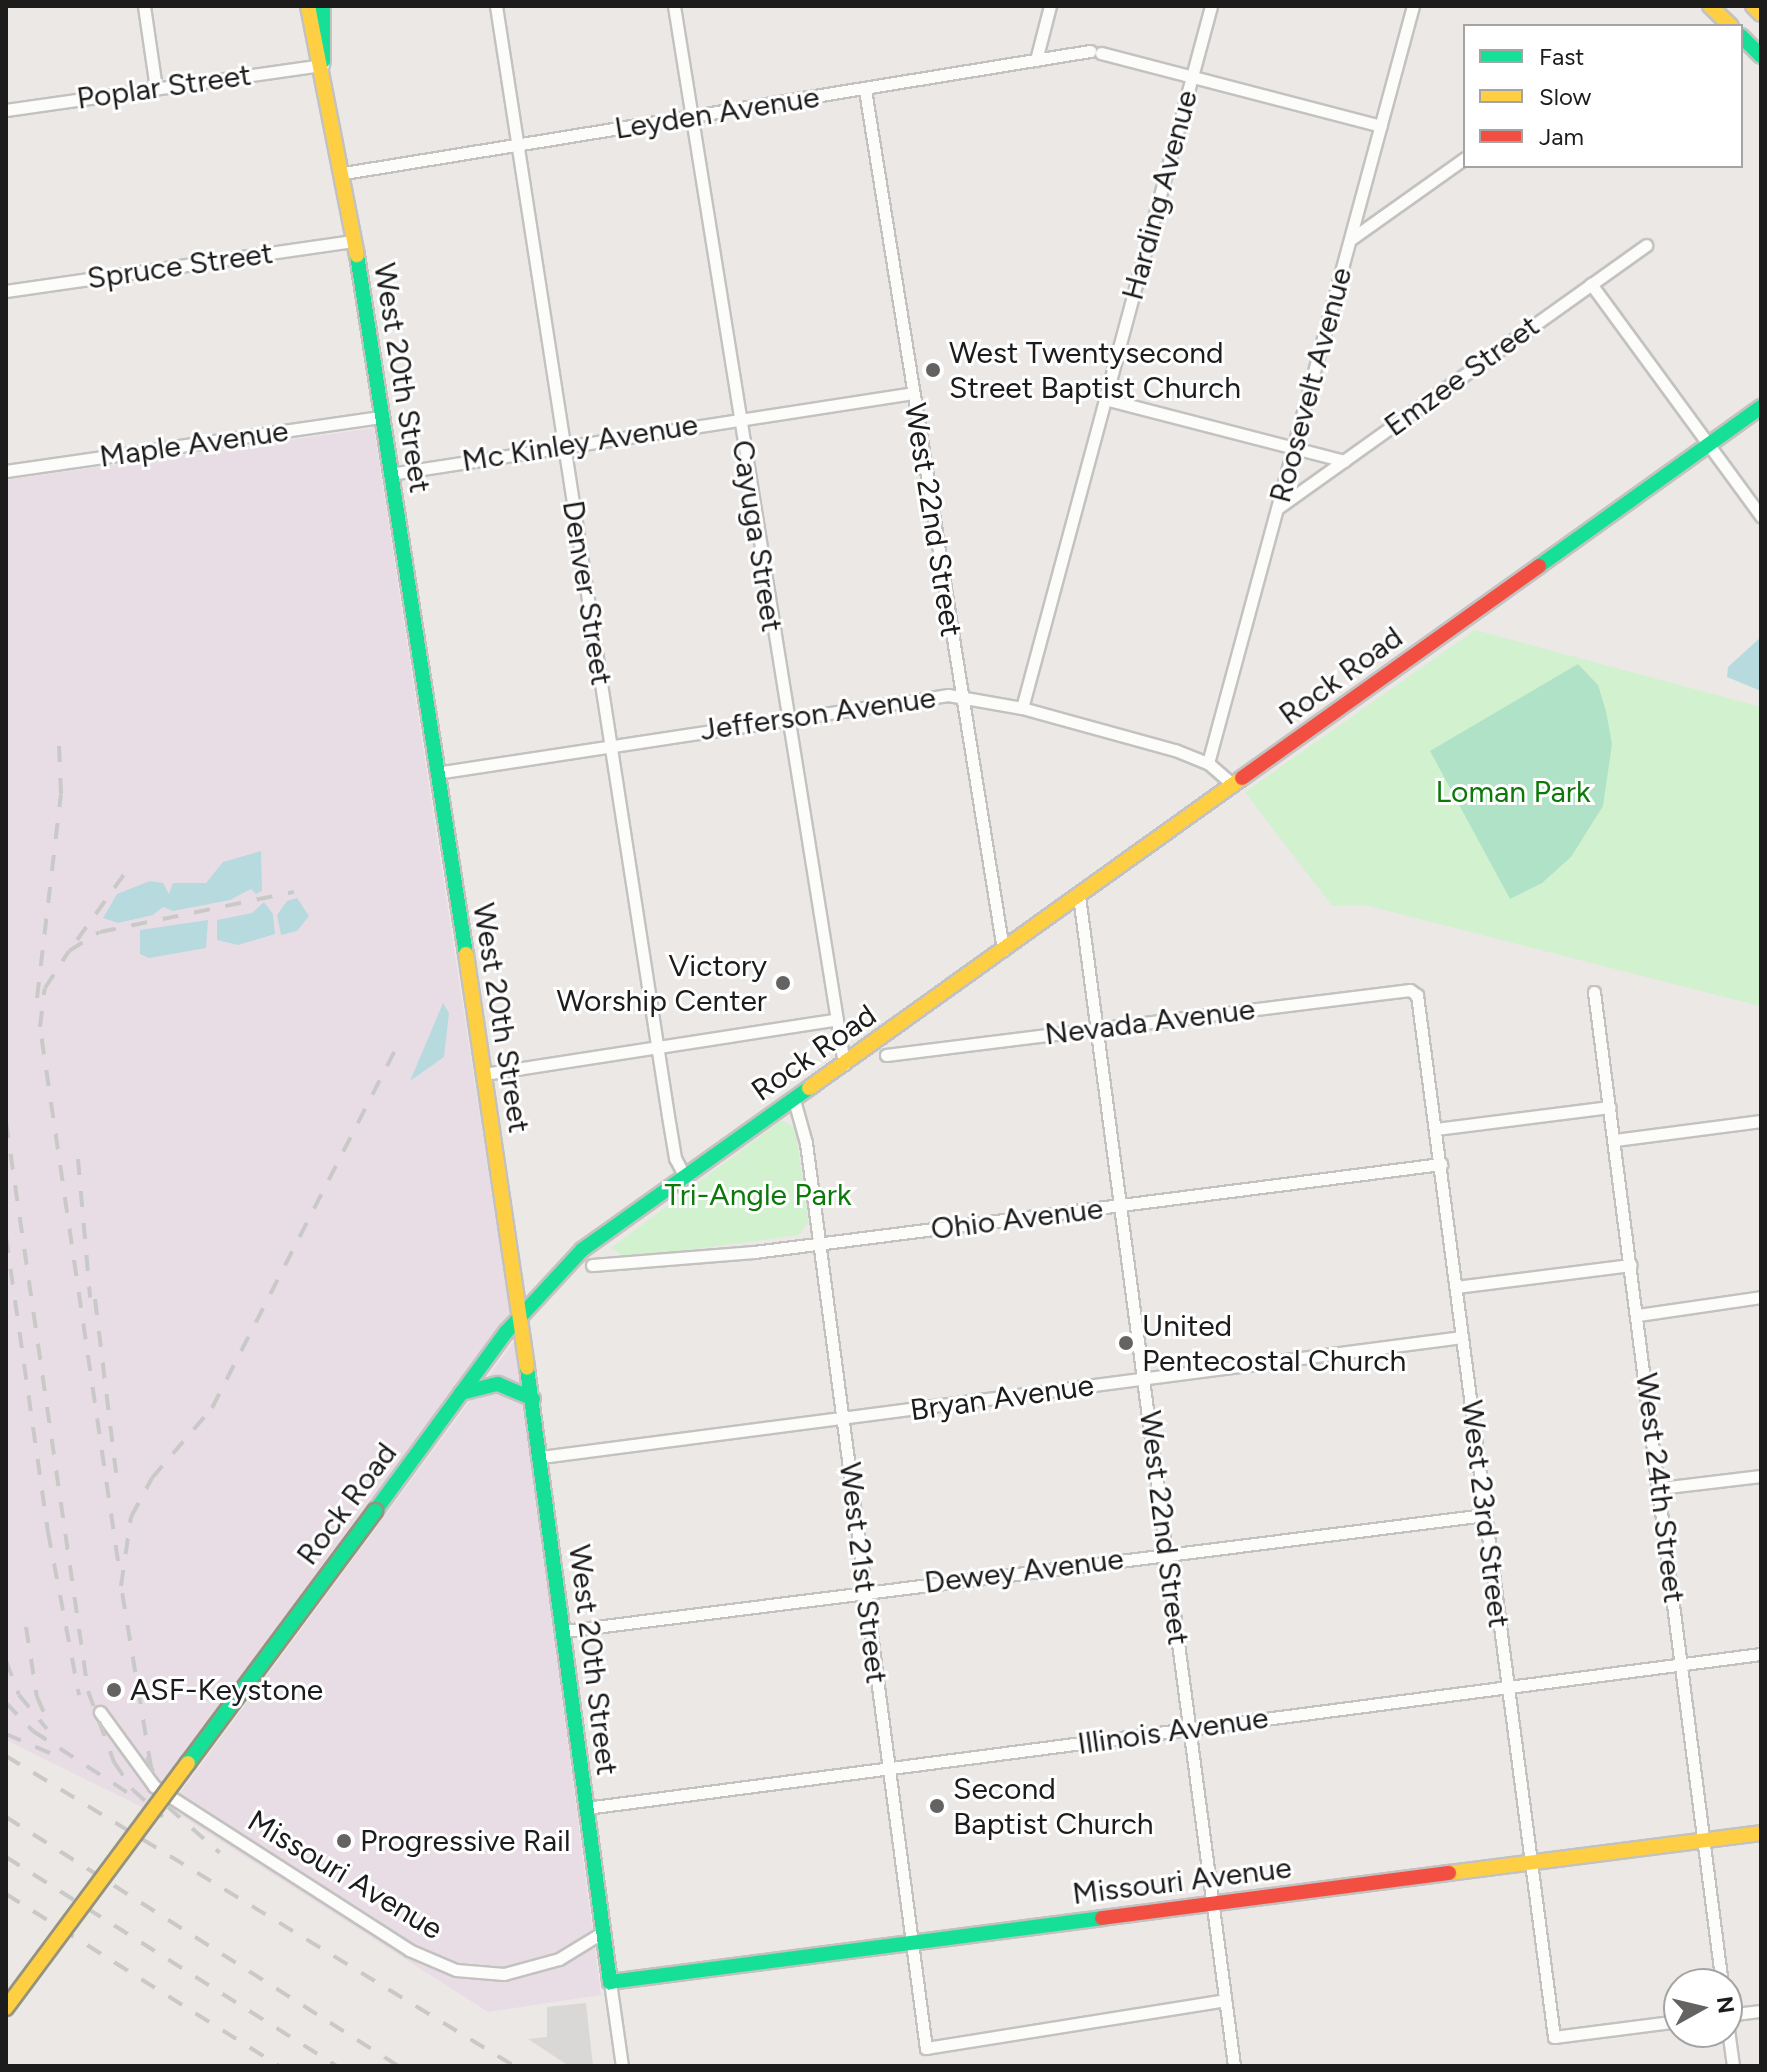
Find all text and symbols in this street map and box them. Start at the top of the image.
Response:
legend [1463,24,1743,168]
text: Fast [1539,42,1584,71]
street label: Poplar Street [75,57,253,117]
street label: Leyden Avenue [612,79,822,147]
text: Slow [1539,82,1591,111]
street label: Harding Avenue [1115,86,1205,304]
text: Jam [1539,122,1584,151]
street label: Spruce Street [85,235,275,297]
street label: West 20th Street [366,261,438,495]
street label: Roosevelt Avenue [1262,263,1360,507]
street label: Emzee Street [1378,308,1546,444]
place label: West Twentysecond Street Baptist Church [949,335,1241,406]
marker: West Twentysecond Street Baptist Church [924,361,942,379]
street label: West 22nd Street [897,401,969,639]
street label: Mc Kinley Avenue [460,407,700,479]
street label: Maple Avenue [97,413,291,475]
street label: Cayuga Street [724,438,790,634]
street label: Denver Street [555,498,619,688]
street label: Rock Road [1272,619,1410,733]
street label: Jefferson Avenue [698,680,938,748]
park label: Loman Park [1435,774,1591,810]
street label: West 20th Street [465,901,537,1135]
place label: Victory Worship Center [557,948,767,1018]
marker: Victory Worship Center [774,974,792,992]
street label: Nevada Avenue [1043,991,1257,1053]
street label: Rock Road [745,997,883,1109]
park label: Tri-Angle Park [665,1177,851,1213]
street label: Ohio Avenue [929,1191,1105,1247]
place label: United Pentecostal Church [1142,1308,1406,1378]
marker: United Pentecostal Church [1117,1334,1135,1352]
street label: Bryan Avenue [908,1367,1096,1429]
street label: West 24th Street [1628,1371,1692,1605]
street label: West 23rd Street [1453,1398,1517,1630]
street label: West 22nd Street [1132,1409,1196,1647]
street label: Rock Road [289,1436,405,1572]
street label: West 21st Street [832,1460,894,1686]
street label: Dewey Avenue [922,1541,1126,1601]
street label: West 20th Street [561,1543,625,1777]
place label: ASF-Keystone [130,1672,323,1708]
marker: ASF-Keystone [105,1681,123,1699]
street label: Illinois Avenue [1075,1700,1271,1762]
place label: Second Baptist Church [953,1771,1154,1842]
marker: Second Baptist Church [928,1797,946,1815]
street label: Missouri Avenue [241,1803,449,1947]
place label: Progressive Rail [360,1823,571,1859]
marker: Progressive Rail [335,1832,353,1850]
street label: Missouri Avenue [1070,1850,1294,1912]
north arrow [1663,1968,1743,2048]
text: N [1711,1995,1740,2015]

